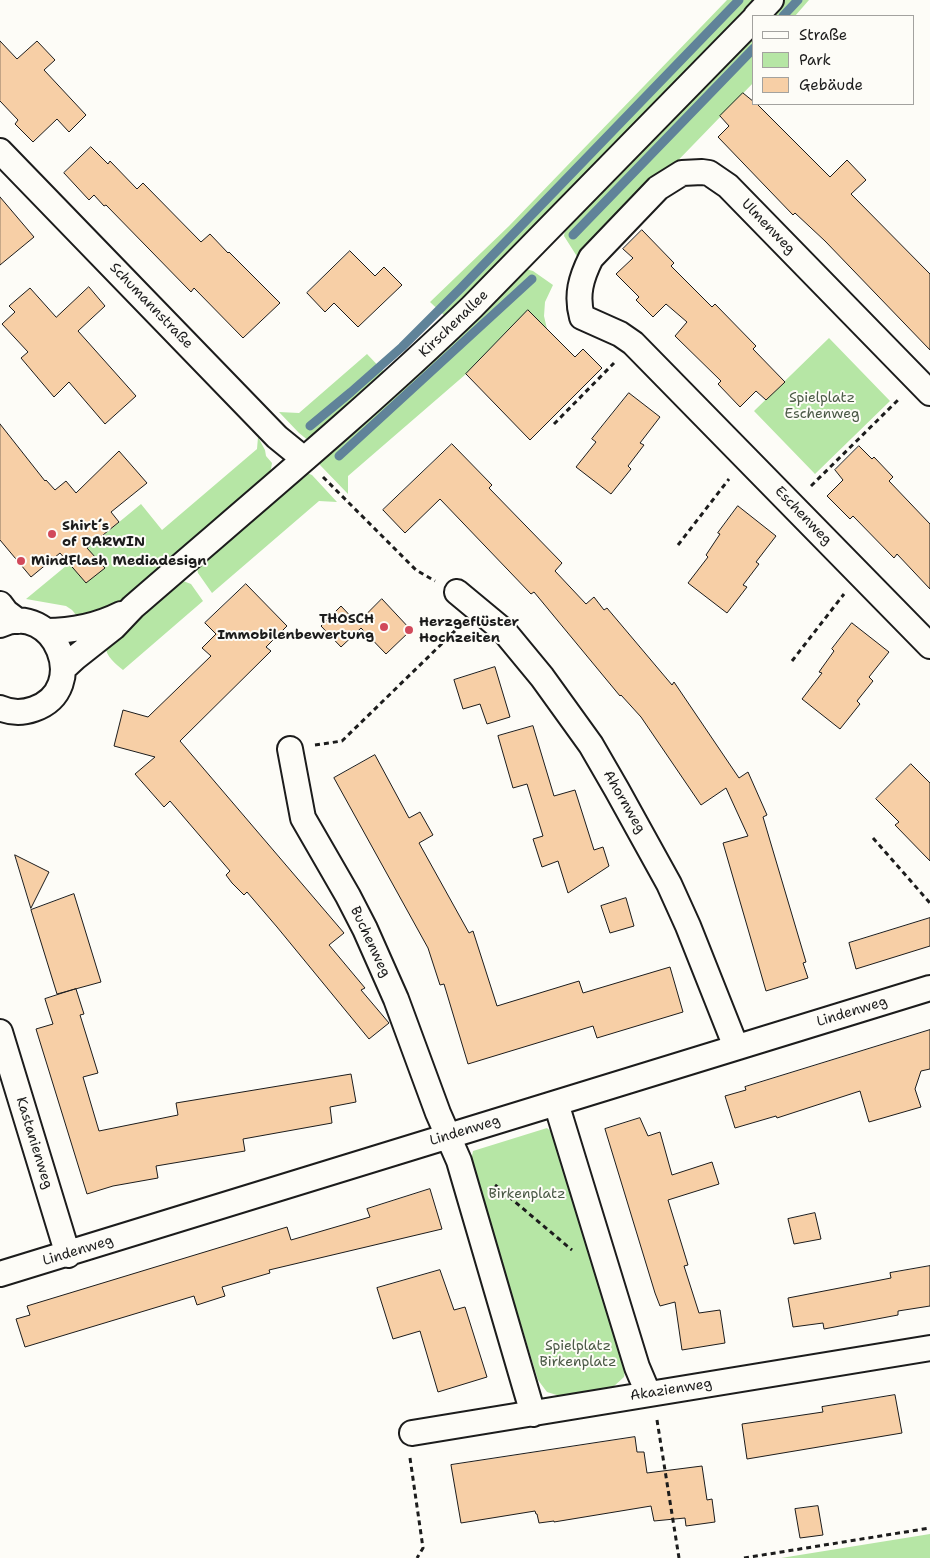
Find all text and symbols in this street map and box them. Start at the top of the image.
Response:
legend [752,15,915,105]
text: Straße [799,25,847,45]
text: Park [799,50,831,70]
text: Gebäude [799,75,863,95]
street label: Ulmenweg [738,196,798,258]
street label: Schumannstraße [106,260,196,352]
street label: Kirschenallee [416,287,492,361]
park label: Spielplatz Eschenweg [784,390,860,422]
street label: Eschenweg [771,483,835,549]
place label: Shirt´s of DARWIN [62,518,145,550]
marker: Shirt´s of DARWIN [46,528,58,540]
place label: MindFlash Mediadesign [31,553,207,569]
marker: MindFlash Mediadesign [15,555,27,567]
place label: THOSCH Immobilenbewertung [217,611,374,644]
place label: Herzgeflüster Hochzeiten [419,614,519,646]
marker: THOSCH Immobilenbewertung [378,621,390,633]
marker: Herzgeflüster Hochzeiten [403,624,415,636]
street label: Ahornweg [599,768,649,836]
street label: Buchenweg [346,904,394,980]
street label: Lindenweg [815,993,889,1031]
street label: Kastanienweg [12,1095,56,1191]
street label: Lindenweg [428,1112,502,1150]
park label: Birkenplatz [488,1186,566,1202]
street label: Lindenweg [41,1232,115,1270]
park label: Spielplatz Birkenplatz [539,1338,617,1370]
street label: Akazienweg [629,1375,713,1405]

